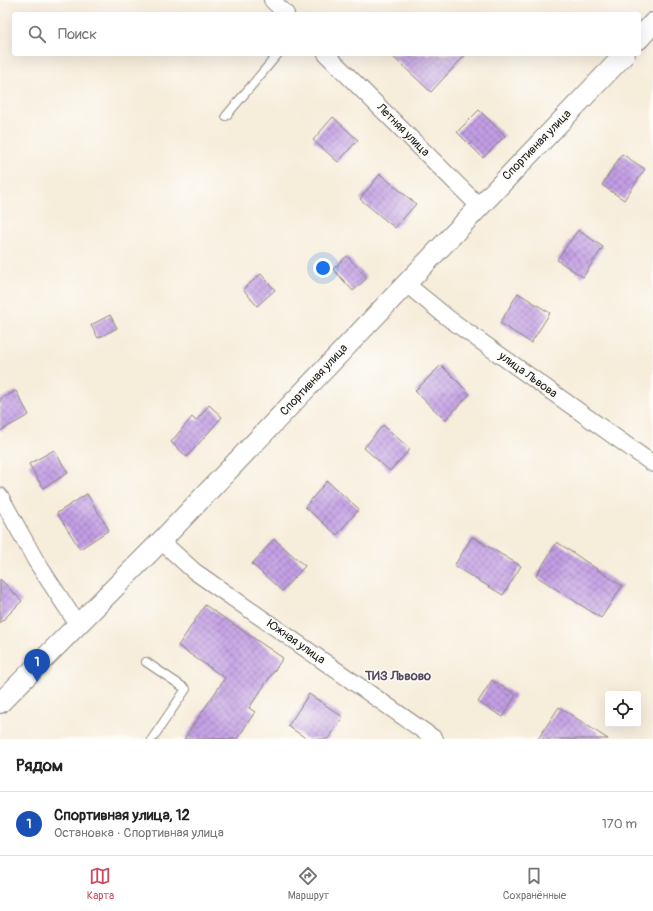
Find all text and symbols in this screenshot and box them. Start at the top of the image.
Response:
search box [12,12,641,56]
icon: search [26,23,48,45]
text: Поиск [58,25,97,44]
street label: Летняя улица [373,100,433,160]
street label: Спортивная улица [499,106,575,184]
your location [313,258,333,278]
street label: Спортивная улица [277,341,351,419]
street label: улица Львова [495,348,561,402]
street label: Южная улица [264,616,328,668]
pin: 1 [24,649,50,682]
district label: ТИЗ Львово [364,668,431,684]
map controls [605,691,641,727]
button: locate [605,691,641,727]
text: Рядом [16,755,63,776]
text: Спортивная улица, 12 [54,806,190,825]
text: 1 [26,816,32,832]
text: 170 m [602,816,637,832]
text: Остановка · Спортивная улица [54,825,224,841]
tab: Карта [87,865,114,902]
tab: Маршрут [288,865,329,902]
tab: Сохранённые [503,865,566,902]

